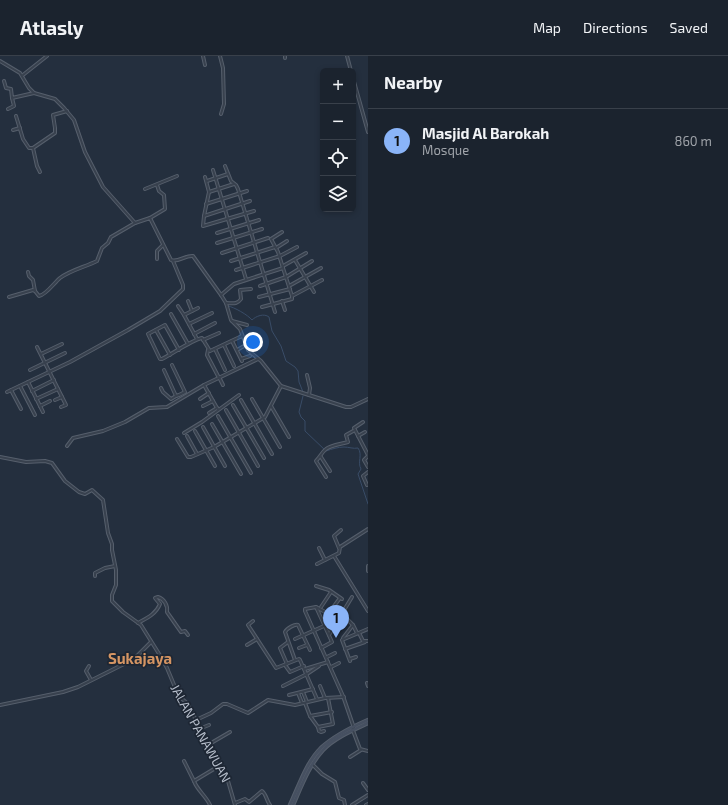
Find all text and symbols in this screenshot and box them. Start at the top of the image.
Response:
text: Atlasly [20,16,84,39]
text: Map [533,19,561,36]
text: Directions [583,19,648,36]
text: Saved [670,19,708,36]
map controls [320,68,356,212]
button: + [320,68,356,104]
text: Nearby [384,72,442,92]
button: − [320,104,356,140]
text: Masjid Al Barokah [422,124,549,142]
text: 1 [394,133,400,149]
text: 860 m [675,133,712,149]
button: locate [320,140,356,176]
text: Mosque [422,142,469,158]
button: layers [320,176,356,212]
your location [243,332,263,352]
pin: 1 [323,605,349,638]
district label: Sukajaya [108,649,172,668]
street label: JALAN PANAWUAN [167,681,235,785]

